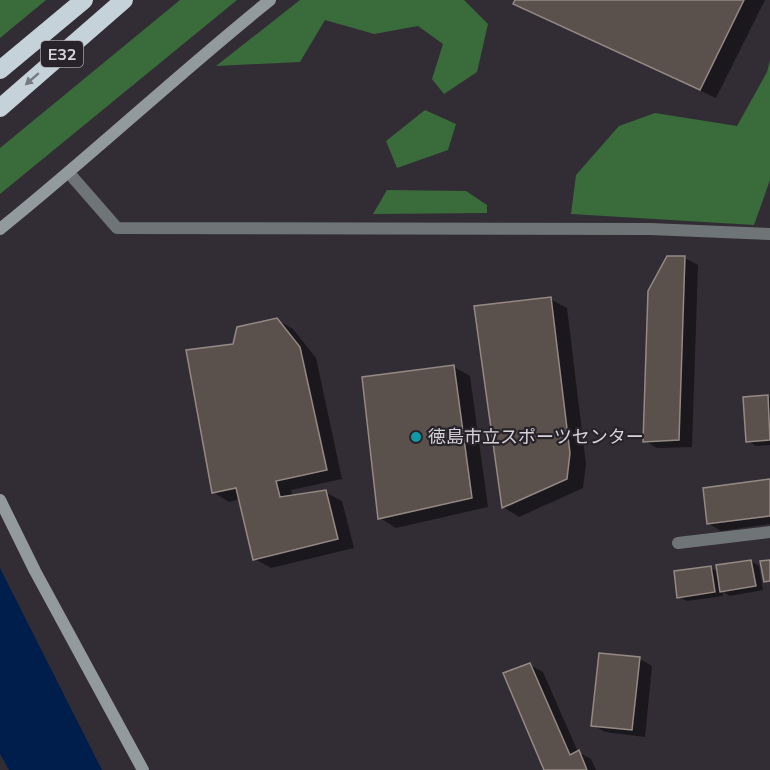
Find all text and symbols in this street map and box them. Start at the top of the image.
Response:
road number: E32 [41,41,83,67]
one-way arrow [25,72,40,85]
place label: 徳島市立スポーツセンター [428,425,644,448]
marker: 徳島市立スポーツセンター [409,430,423,444]

